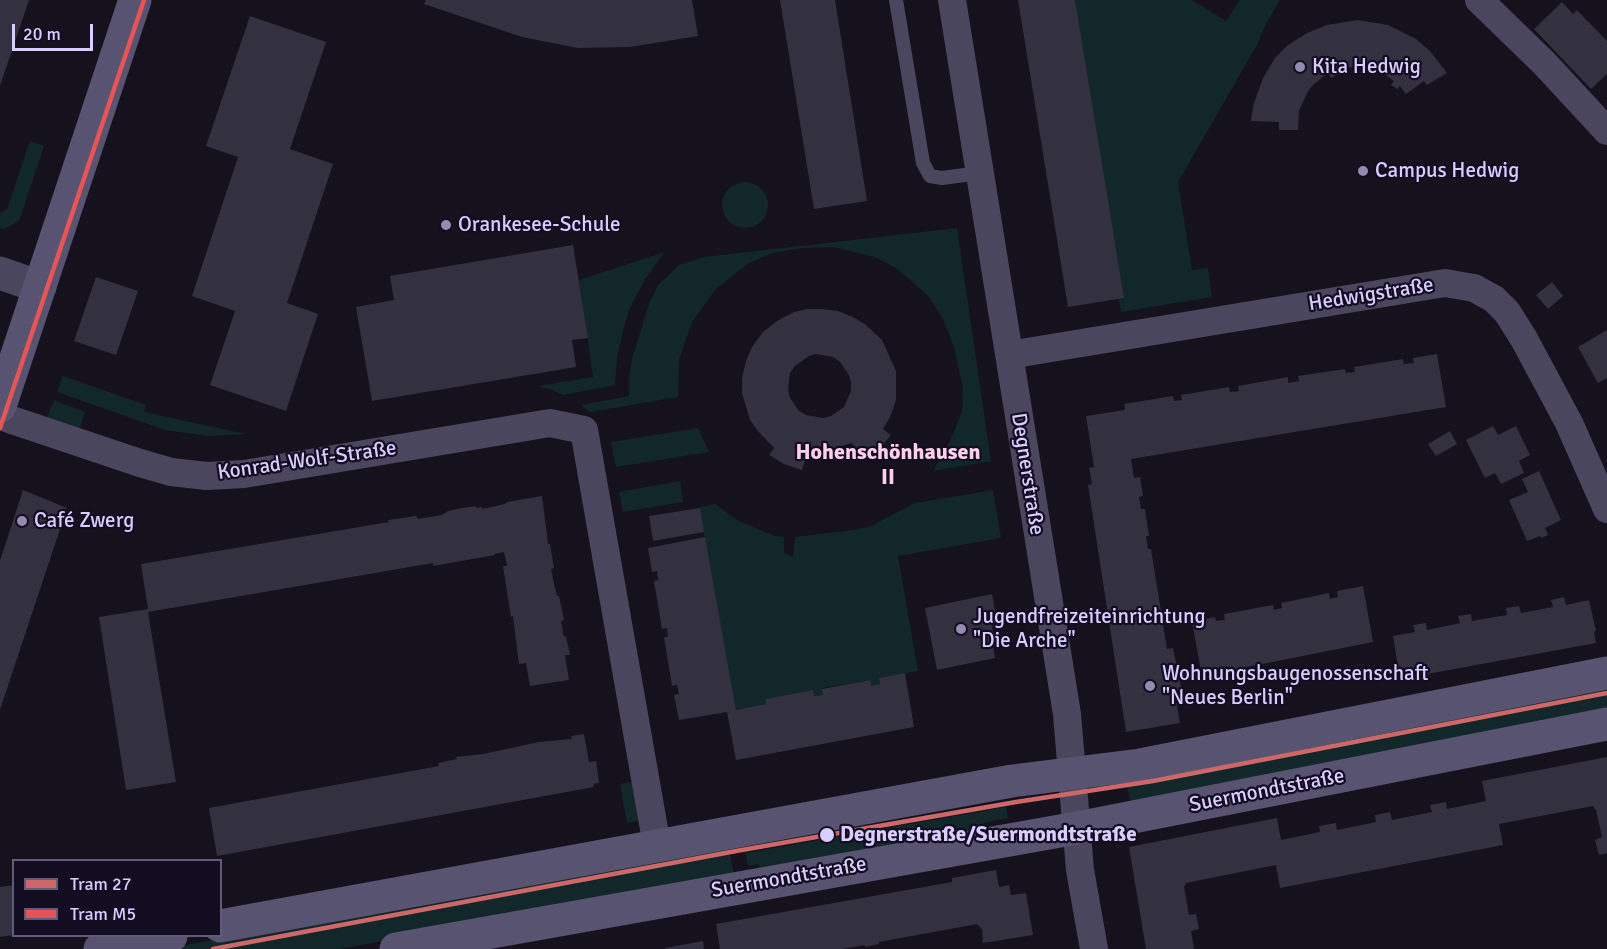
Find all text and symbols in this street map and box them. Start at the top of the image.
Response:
scale bar [15,12,96,50]
text: 20 m [23,23,61,45]
place label: Kita Hedwig [1312,54,1421,80]
marker: Kita Hedwig [1293,60,1307,74]
place label: Campus Hedwig [1375,158,1519,184]
marker: Campus Hedwig [1356,164,1370,178]
place label: Orankesee-Schule [458,212,621,238]
marker: Orankesee-Schule [439,218,453,232]
street label: Hedwigstraße [1307,273,1435,317]
street label: Degnerstraße [1005,411,1049,537]
street label: Konrad-Wolf-Straße [216,436,398,486]
district label: Hohenschönhausen II [795,440,981,492]
place label: Café Zwerg [34,508,134,534]
marker: Café Zwerg [15,514,29,528]
place label: Jugendfreizeiteinrichtung "Die Arche" [973,604,1206,654]
marker: Jugendfreizeiteinrichtung "Die Arche" [954,622,968,636]
place label: Wohnungsbaugenossenschaft "Neues Berlin" [1162,661,1428,711]
marker: Wohnungsbaugenossenschaft "Neues Berlin" [1143,679,1157,693]
street label: Suermondtstraße [1187,764,1347,818]
place label: Degnerstraße/Suermondtstraße [840,822,1137,848]
marker: Degnerstraße/Suermondtstraße [818,826,836,844]
street label: Suermondtstraße [709,852,869,904]
legend [12,859,222,937]
text: Tram 27 [70,873,131,895]
text: Tram M5 [70,903,136,925]

